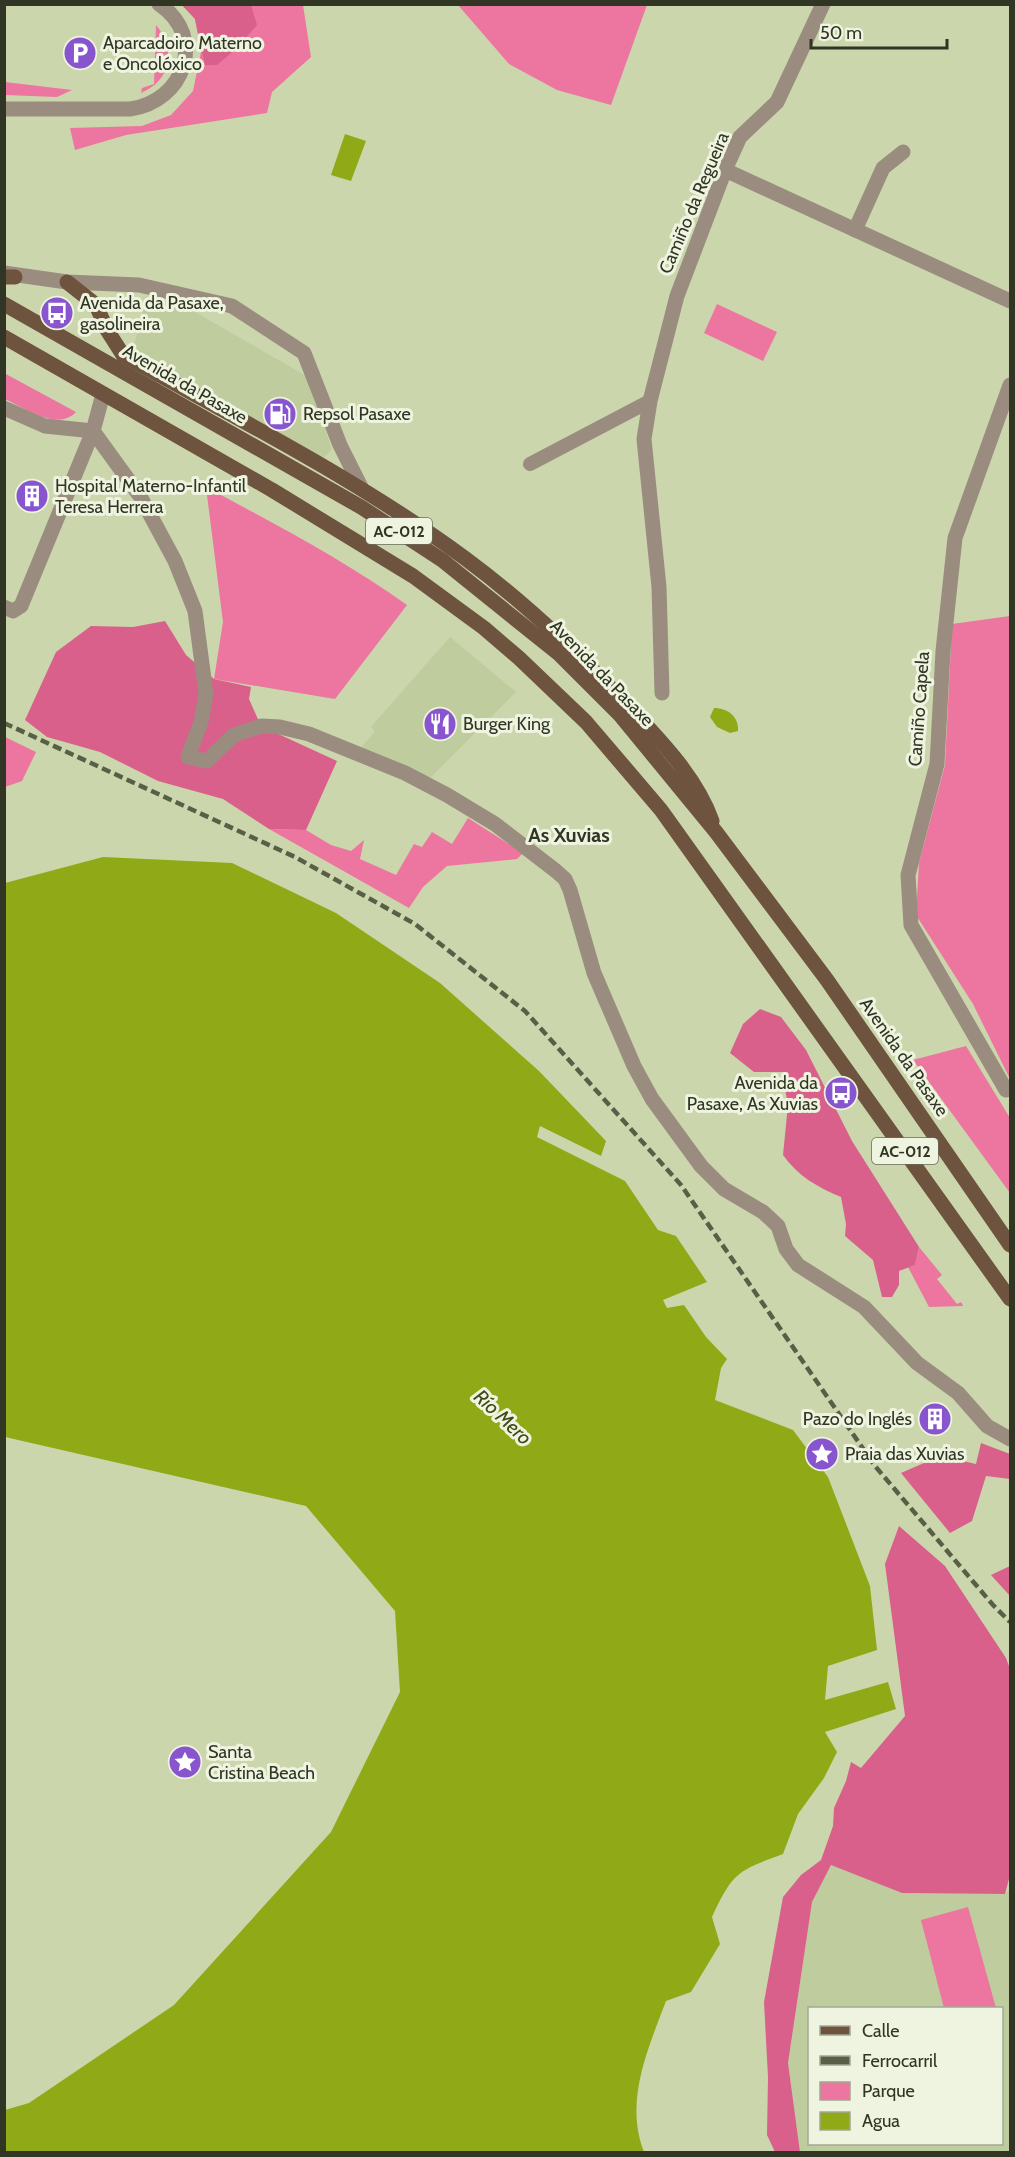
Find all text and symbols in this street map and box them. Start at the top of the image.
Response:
scale bar [811,12,948,50]
text: 50 m [820,22,862,44]
place label: Aparcadoiro Materno e Oncolóxico [103,32,262,75]
parking icon: Aparcadoiro Materno e Oncolóxico [62,35,98,71]
street label: Camiño da Regueira [654,129,734,277]
place label: Avenida da Pasaxe, gasolineira [80,292,224,335]
bus stop icon: Avenida da Pasaxe, gasolineira [39,295,75,331]
street label: Avenida da Pasaxe [119,340,251,428]
fuel station icon: Repsol Pasaxe [262,396,298,432]
place label: Repsol Pasaxe [303,403,411,425]
place label: Hospital Materno-Infantil Teresa Herrera [55,475,247,518]
building icon: Hospital Materno-Infantil Teresa Herrera [14,478,50,514]
road number: AC-012 [366,518,432,544]
street label: Avenida da Pasaxe [546,615,658,731]
street label: Camiño Capela [904,650,934,767]
restaurant icon: Burger King [422,706,458,742]
place label: Burger King [463,713,551,735]
district label: As Xuvias [528,823,610,847]
street label: Avenida da Pasaxe [855,993,953,1121]
place label: Avenida da Pasaxe, As Xuvias [687,1072,818,1115]
bus stop icon: Avenida da Pasaxe, As Xuvias [823,1075,859,1111]
road number: AC-012 [872,1138,938,1164]
water label: Río Mero [469,1384,537,1450]
building icon: Pazo do Inglés [917,1401,953,1437]
place label: Pazo do Inglés [803,1408,912,1430]
place icon: Praia das Xuvias [804,1436,840,1472]
place label: Praia das Xuvias [845,1443,964,1465]
place label: Santa Cristina Beach [208,1741,315,1784]
place icon: Santa Cristina Beach [167,1744,203,1780]
legend [808,2007,1003,2145]
text: Calle [862,2020,899,2042]
text: Ferrocarril [862,2050,938,2072]
text: Parque [862,2080,915,2102]
text: Agua [862,2110,900,2132]

